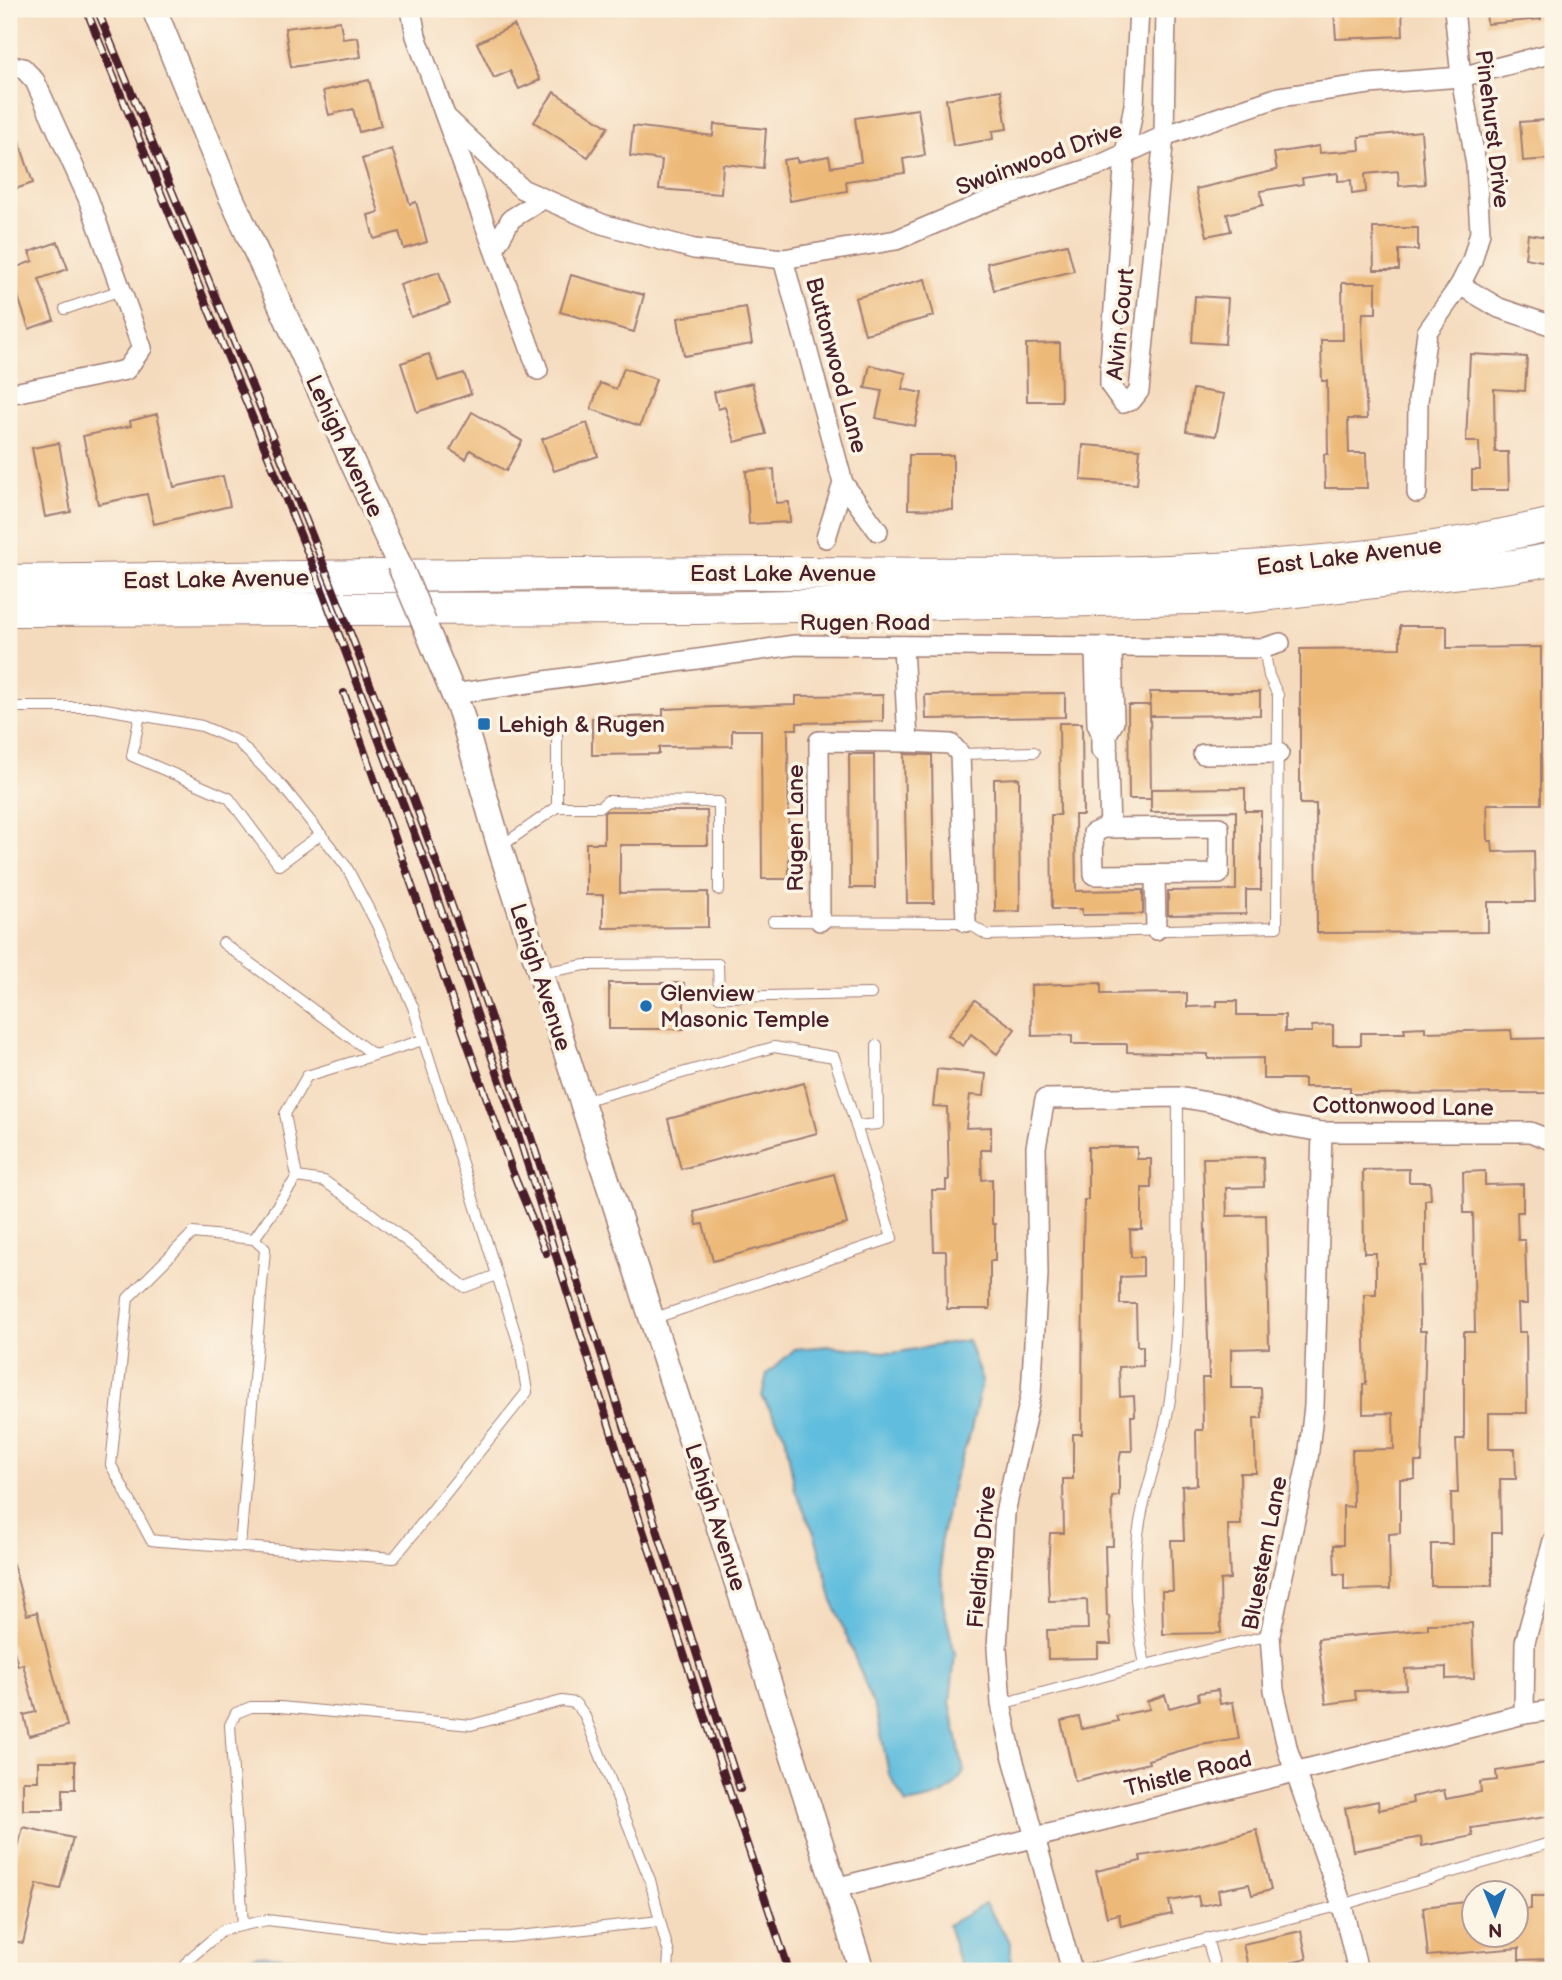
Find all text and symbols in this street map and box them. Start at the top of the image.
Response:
street label: Pinehurst Drive [1468,49,1516,210]
street label: Swainwood Drive [952,116,1126,202]
street label: Alvin Court [1101,267,1141,381]
street label: Buttonwood Lane [799,274,873,456]
street label: Lehigh Avenue [299,371,389,522]
street label: East Lake Avenue [1255,532,1443,582]
street label: East Lake Avenue [690,560,876,588]
street label: East Lake Avenue [123,564,309,596]
street label: Rugen Road [800,609,930,637]
place label: Lehigh & Rugen [498,711,665,739]
marker: Lehigh & Rugen [476,716,492,732]
street label: Rugen Lane [782,764,810,892]
street label: Lehigh Avenue [503,900,577,1055]
place label: Glenview Masonic Temple [660,980,829,1034]
marker: Glenview Masonic Temple [638,998,654,1014]
street label: Cottonwood Lane [1312,1091,1494,1123]
street label: Lehigh Avenue [678,1440,752,1595]
street label: Bluestem Lane [1236,1474,1294,1632]
street label: Fielding Drive [962,1485,1002,1629]
street label: Thistle Road [1122,1745,1255,1803]
north arrow [1460,1878,1530,1948]
text: N [1488,1918,1503,1941]

